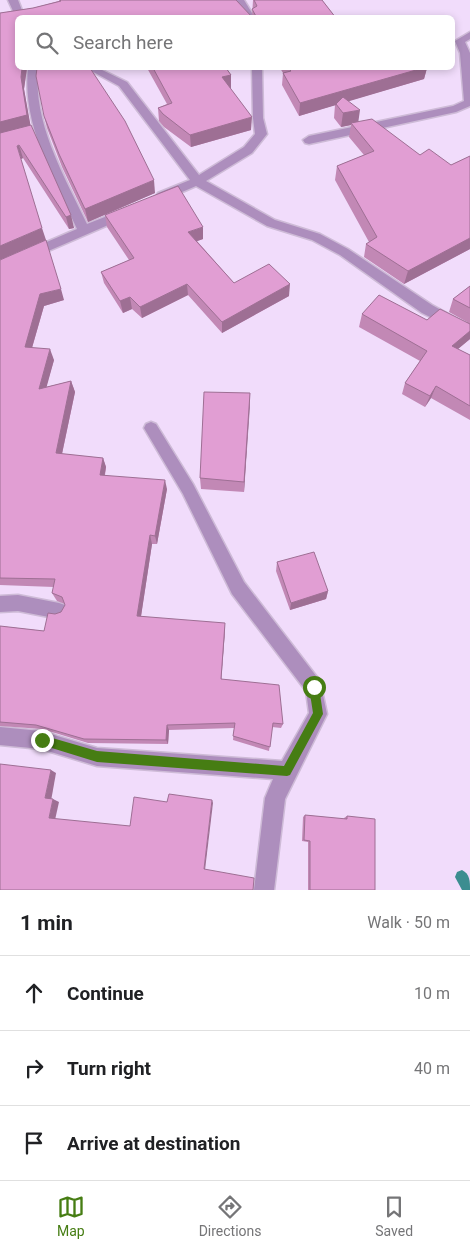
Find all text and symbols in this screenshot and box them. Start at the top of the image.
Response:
search box [15,15,455,70]
icon: search [33,29,61,57]
text: Search here [73,31,173,54]
route start [303,676,326,699]
route end [31,729,54,752]
text: 1 min [20,911,73,935]
text: Walk · 50 m [367,913,450,932]
icon: ahead [20,979,48,1007]
text: Continue [67,982,144,1005]
text: 10 m [414,984,450,1003]
icon: right [20,1054,48,1082]
text: Turn right [67,1057,151,1080]
text: 40 m [414,1059,450,1078]
icon: arrive [20,1129,48,1157]
text: Arrive at destination [67,1132,240,1155]
tab: Map [57,1193,85,1239]
tab: Directions [199,1193,262,1239]
tab: Saved [375,1193,413,1239]

